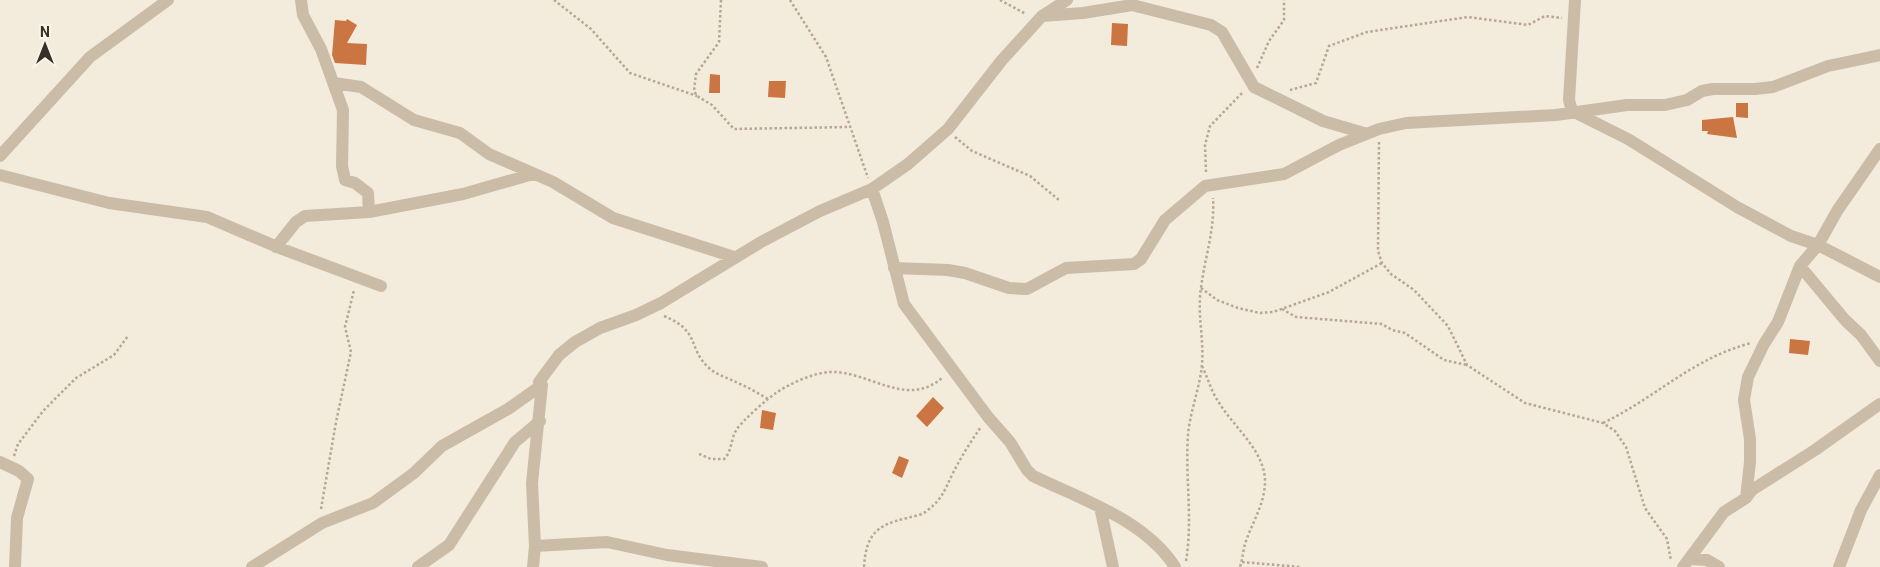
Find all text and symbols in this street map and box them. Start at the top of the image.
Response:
north arrow [20,20,70,70]
text: N [40,24,50,40]

